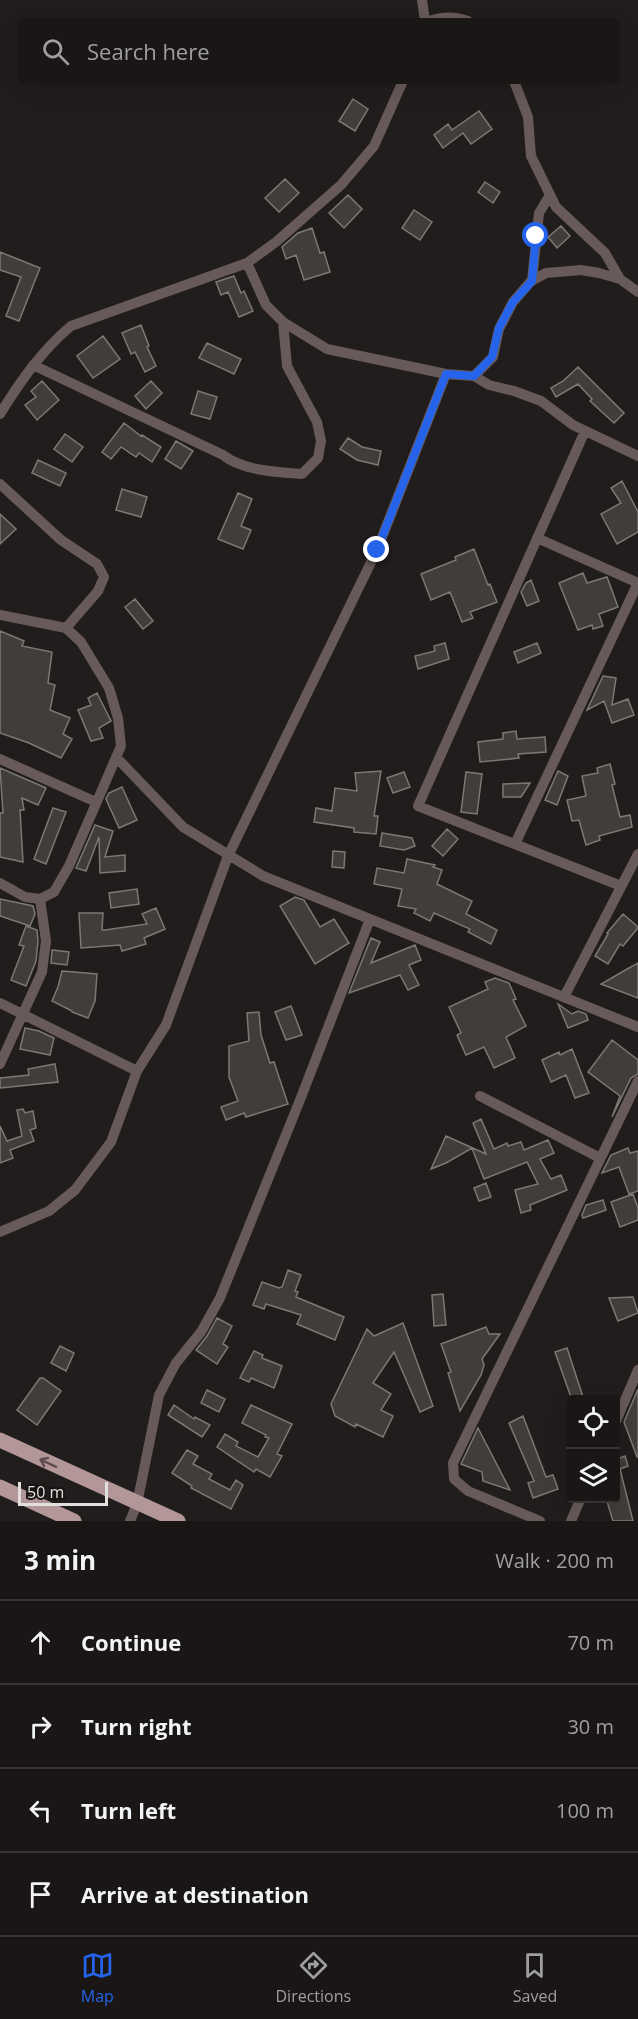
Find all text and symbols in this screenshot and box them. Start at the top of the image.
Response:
search box [18,18,620,84]
icon: search [39,35,72,68]
text: Search here [87,36,210,66]
route start [522,222,548,248]
route end [363,536,389,562]
map controls [566,1395,620,1503]
button: locate [566,1395,620,1449]
button: layers [566,1449,620,1503]
one-way arrow [39,1456,57,1467]
scale bar [18,1479,108,1506]
text: 50 m [27,1481,64,1503]
text: 3 min [24,1542,96,1578]
text: Walk · 200 m [495,1547,614,1574]
icon: ahead [24,1626,57,1659]
text: Continue [81,1627,181,1657]
text: 70 m [567,1629,614,1656]
icon: right [24,1710,57,1743]
text: Turn right [81,1711,192,1741]
text: 30 m [567,1713,614,1740]
icon: left [24,1794,57,1827]
text: Turn left [81,1795,176,1825]
text: 100 m [556,1797,614,1824]
icon: arrive [24,1878,57,1911]
text: Arrive at destination [81,1879,309,1909]
tab: Map [81,1949,114,2007]
tab: Directions [275,1949,351,2007]
tab: Saved [513,1949,557,2007]

